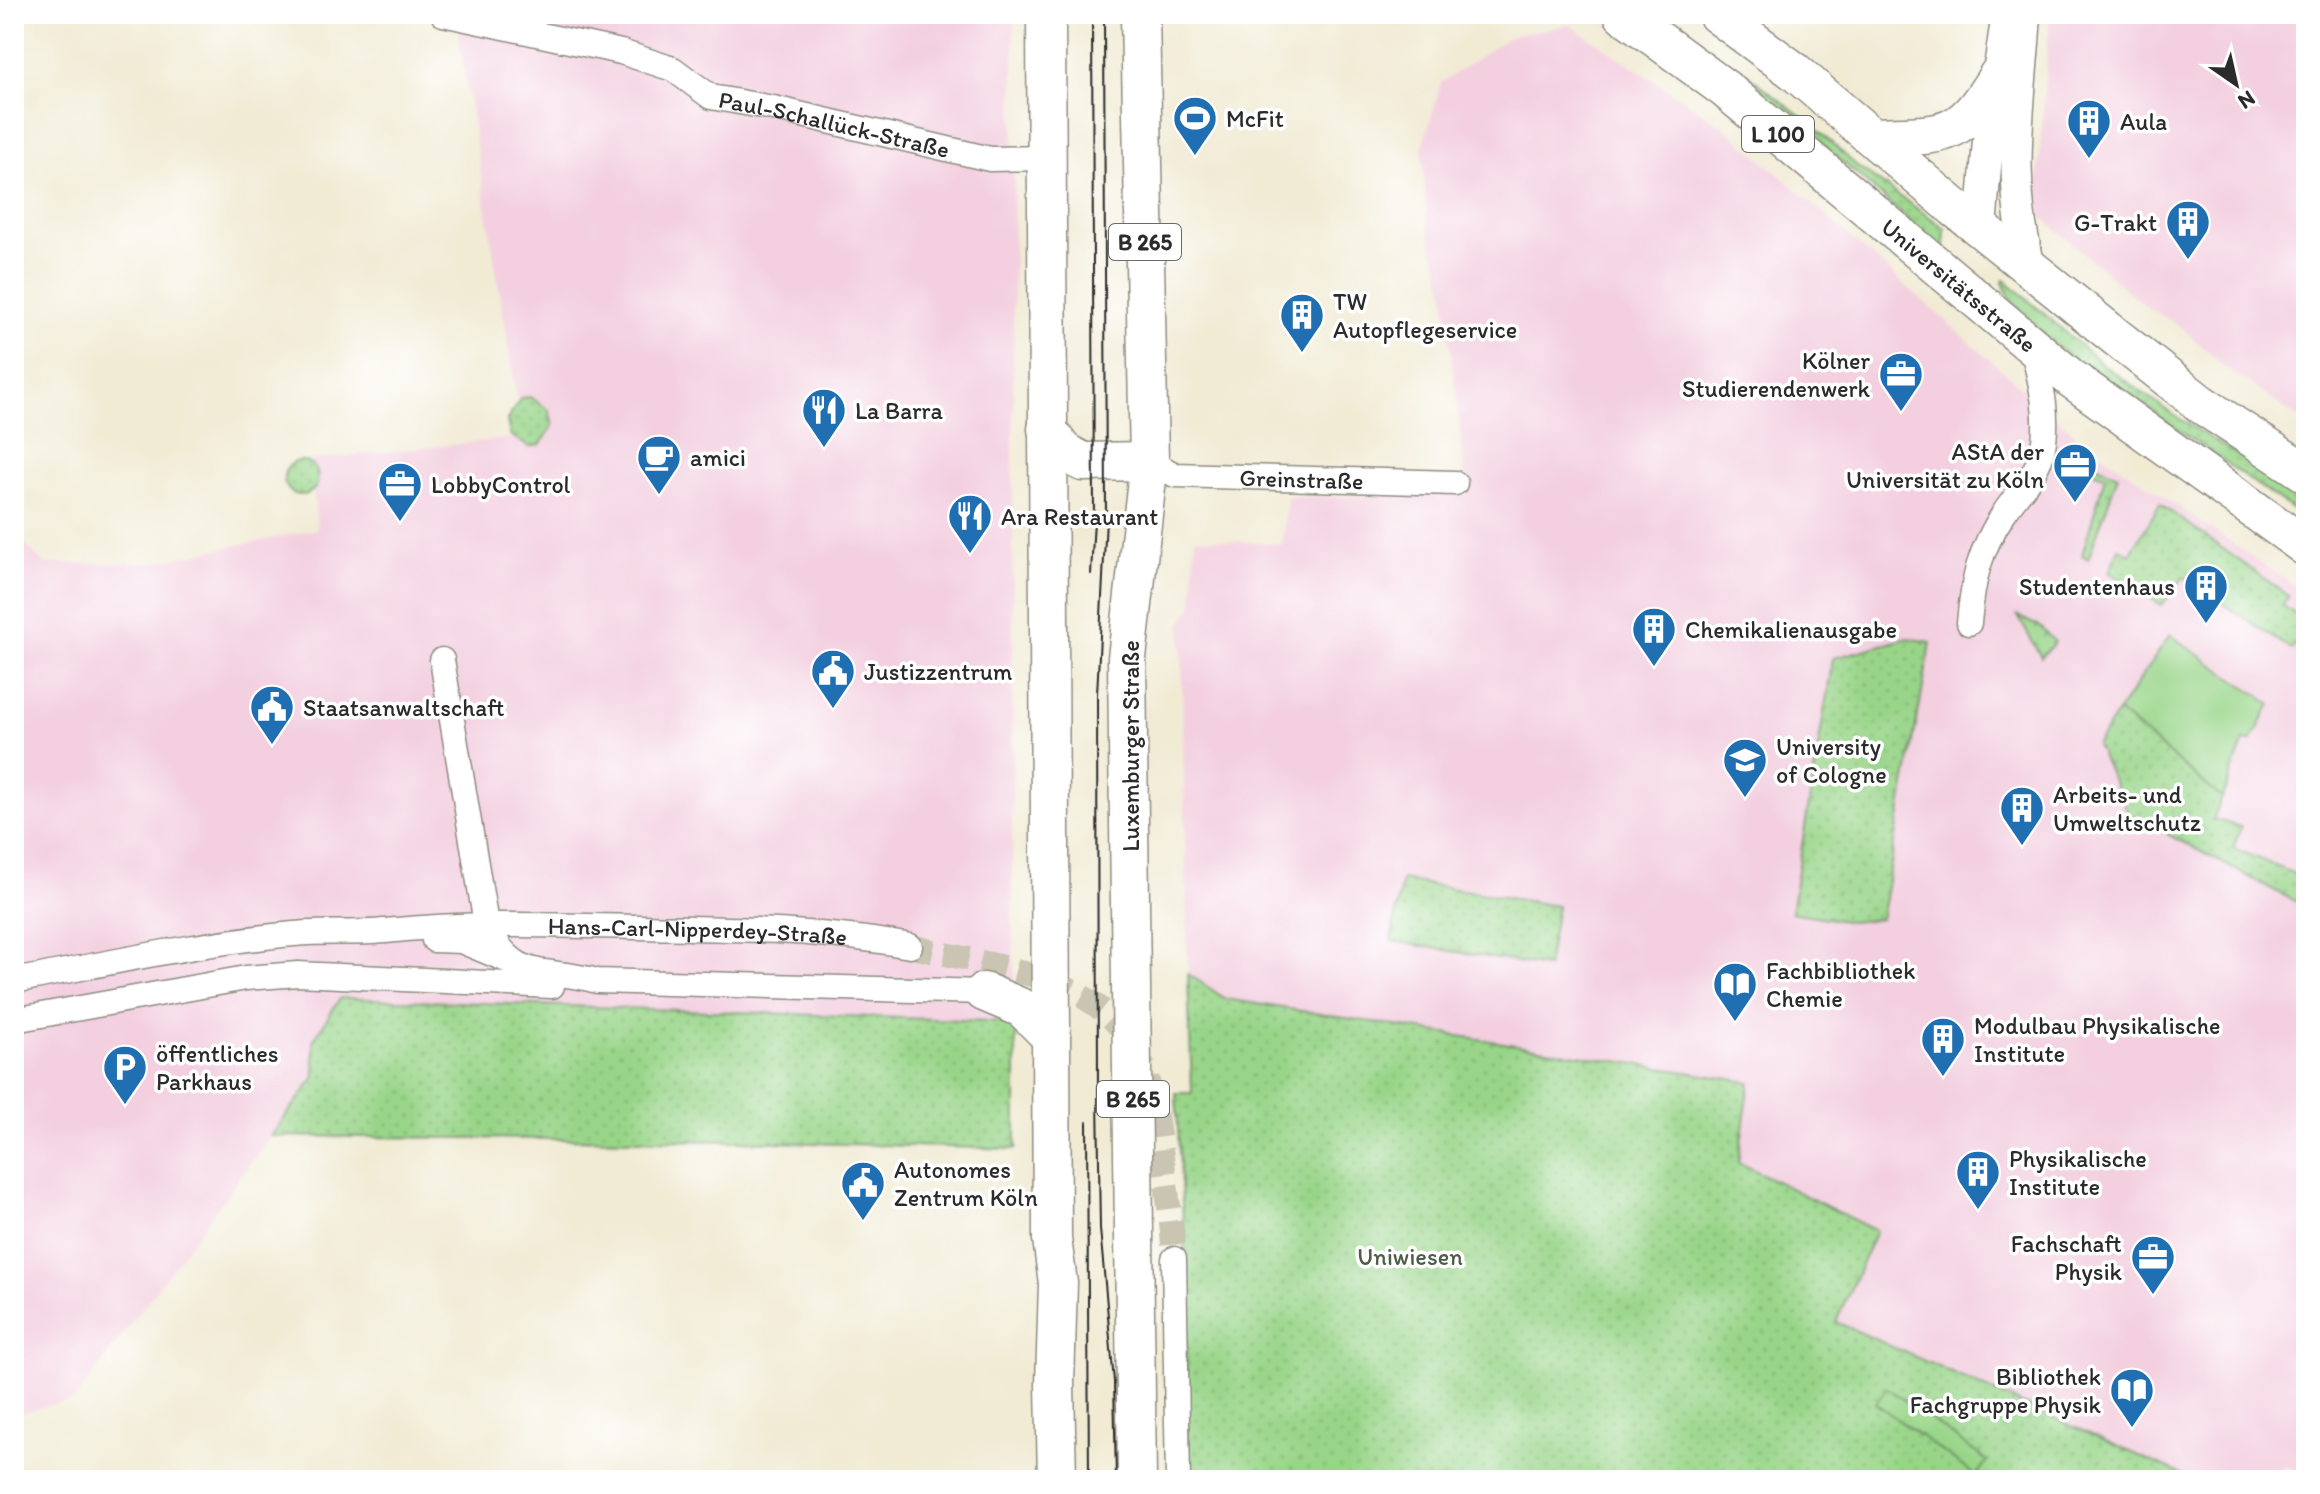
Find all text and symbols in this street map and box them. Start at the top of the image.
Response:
north arrow [2196,44,2276,124]
street label: Paul-Schallück-Straße [717,84,952,163]
text: N [2233,85,2261,116]
sports icon: McFit [1171,94,1219,157]
building icon: Aula [2065,97,2113,160]
place label: McFit [1226,104,1284,133]
place label: Aula [2120,107,2167,136]
road number: L 100 [1742,116,1814,152]
building icon: G-Trakt [2164,198,2212,261]
place label: G-Trakt [2074,208,2157,237]
street label: Universitätsstraße [1876,212,2043,358]
road number: B 265 [1109,224,1181,260]
place label: TW Autopflegeservice [1333,287,1517,344]
building icon: TW Autopflegeservice [1278,291,1326,354]
place label: Kölner Studierendenwerk [1682,346,1871,403]
office icon: Kölner Studierendenwerk [1877,350,1925,413]
restaurant icon: La Barra [800,386,848,449]
place label: La Barra [855,396,944,425]
cafe icon: amici [635,433,683,496]
place label: AStA der Universität zu Köln [1846,437,2044,494]
office icon: AStA der Universität zu Köln [2051,441,2099,504]
place label: amici [690,443,746,472]
office icon: LobbyControl [376,460,424,523]
street label: Greinstraße [1239,462,1364,495]
place label: LobbyControl [431,470,571,499]
restaurant icon: Ara Restaurant [946,492,994,555]
place label: Ara Restaurant [1001,502,1158,531]
building icon: Studentenhaus [2182,562,2230,625]
place label: Studentenhaus [2019,572,2175,601]
building icon: Chemikalienausgabe [1630,605,1678,668]
place label: Chemikalienausgabe [1685,615,1897,644]
street label: Luxemburger Straße [1116,640,1145,852]
public building icon: Justizzentrum [809,647,857,710]
place label: Justizzentrum [864,657,1012,686]
public building icon: Staatsanwaltschaft [248,683,296,746]
place label: Staatsanwaltschaft [303,693,505,722]
place label: University of Cologne [1776,732,1887,789]
school or university icon: University of Cologne [1721,736,1769,799]
place label: Arbeits- und Umweltschutz [2053,780,2201,837]
building icon: Arbeits- und Umweltschutz [1998,784,2046,847]
street label: Hans-Carl-Nipperdey-Straße [548,911,849,951]
place label: Fachbibliothek Chemie [1766,956,1915,1013]
library icon: Fachbibliothek Chemie [1711,960,1759,1023]
place label: Modulbau Physikalische Institute [1974,1011,2220,1068]
building icon: Modulbau Physikalische Institute [1919,1015,1967,1078]
place label: öffentliches Parkhaus [156,1039,279,1096]
parking icon: öffentliches Parkhaus [101,1043,149,1106]
road number: B 265 [1097,1081,1169,1117]
place label: Physikalische Institute [2009,1144,2147,1201]
building icon: Physikalische Institute [1954,1148,2002,1211]
place label: Autonomes Zentrum Köln [894,1155,1038,1212]
public building icon: Autonomes Zentrum Köln [839,1159,887,1222]
place label: Fachschaft Physik [2011,1229,2123,1286]
office icon: Fachschaft Physik [2129,1233,2177,1296]
park label: Uniwiesen [1357,1242,1463,1271]
place label: Bibliothek Fachgruppe Physik [1910,1362,2102,1419]
library icon: Bibliothek Fachgruppe Physik [2108,1366,2156,1429]

